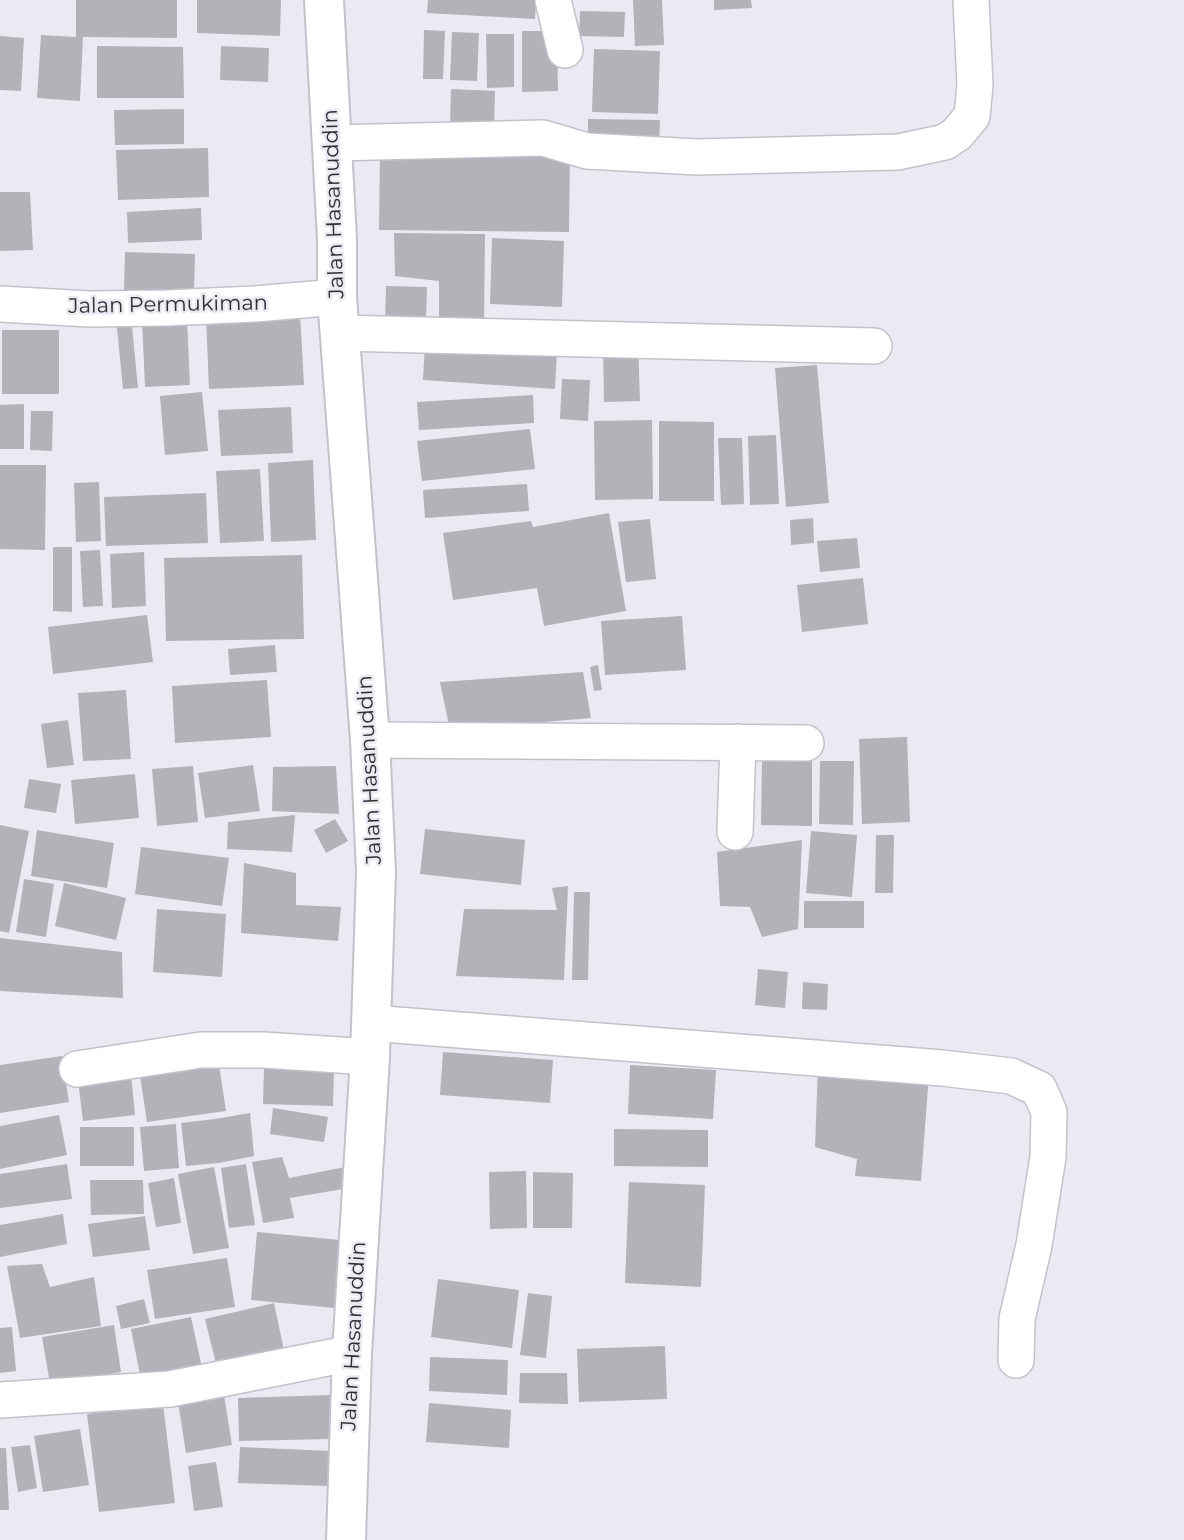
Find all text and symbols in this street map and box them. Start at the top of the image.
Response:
street label: Jalan Hasanuddin [318,109,350,299]
street label: Jalan Permukiman [68,291,268,319]
street label: Jalan Hasanuddin [352,675,388,865]
street label: Jalan Hasanuddin [336,1241,372,1431]

